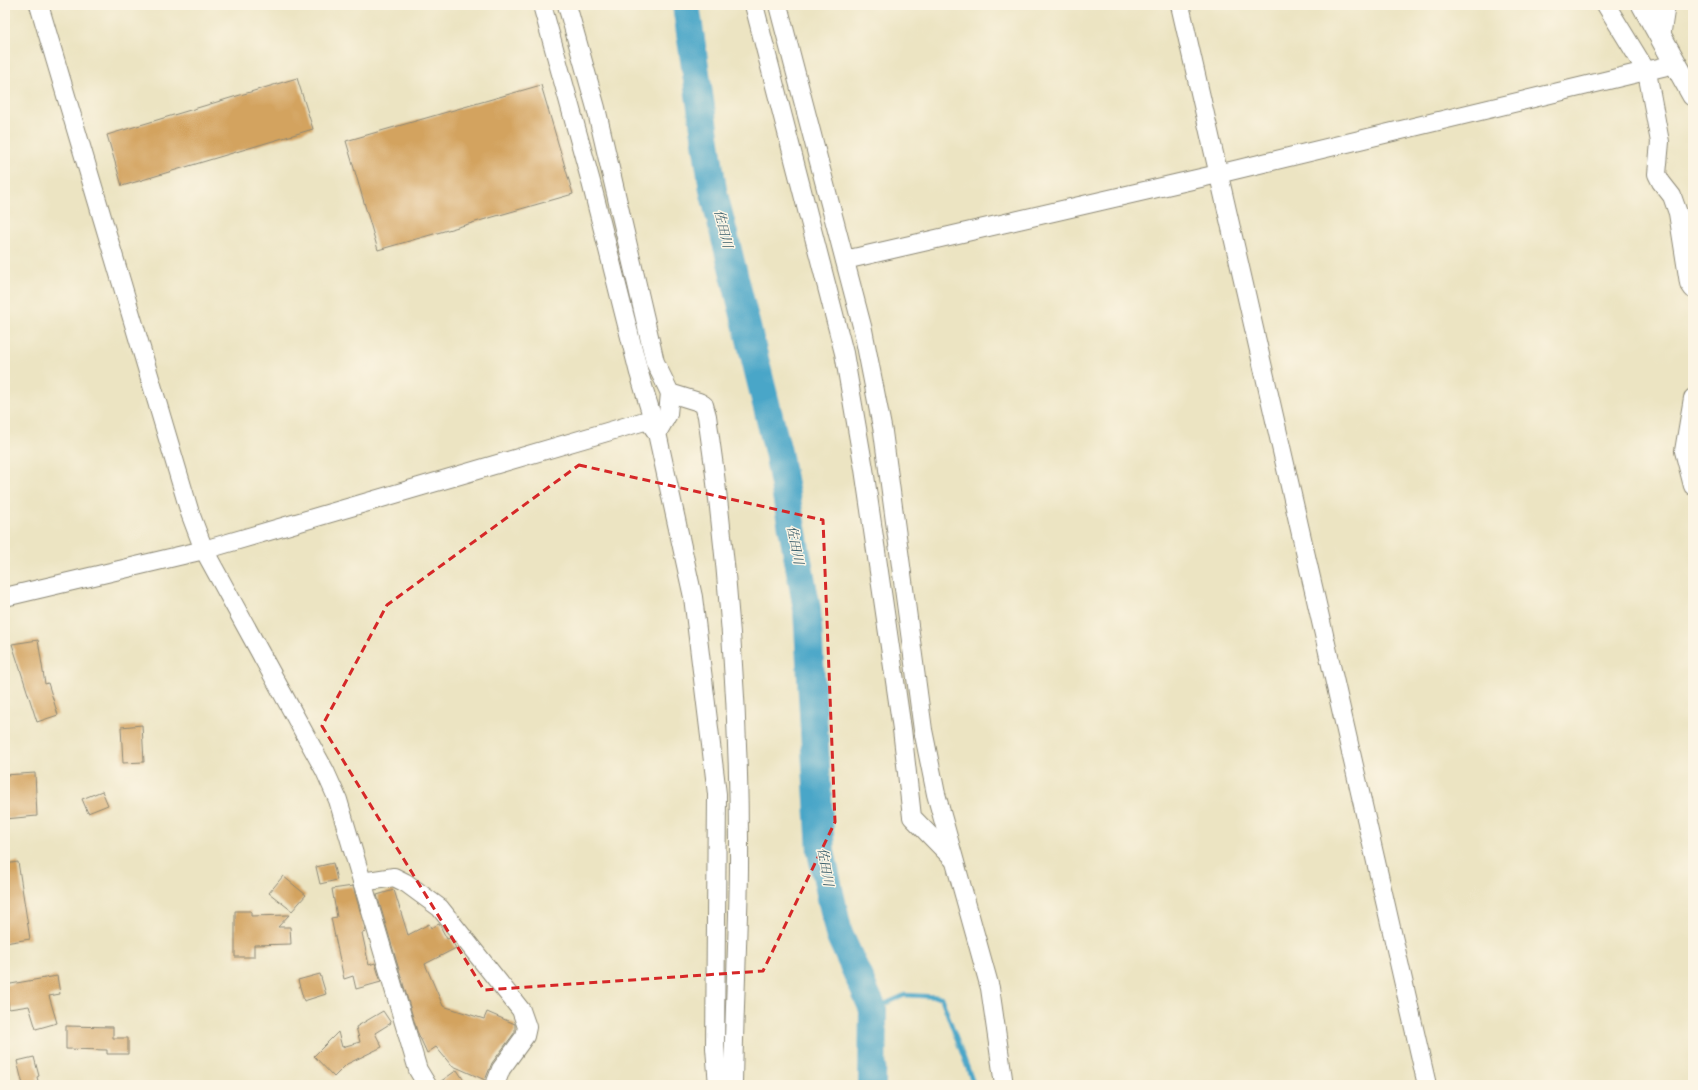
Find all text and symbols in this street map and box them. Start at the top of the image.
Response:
water label: 佐田川 [711,208,736,252]
water label: 佐田川 [783,524,807,568]
water label: 佐田川 [814,846,837,890]

